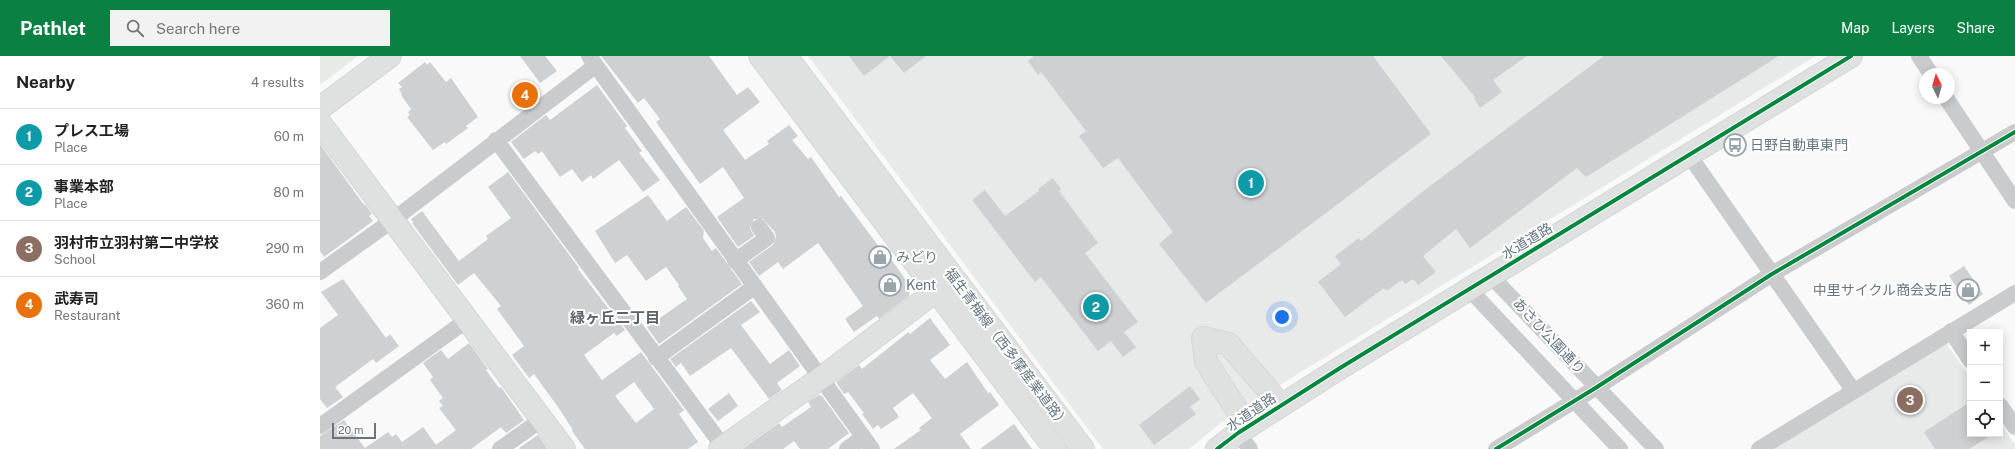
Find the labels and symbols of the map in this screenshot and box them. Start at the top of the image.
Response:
north arrow [1919,68,1955,104]
pin: 4 [512,80,538,110]
bus stop icon: 日野自動車東門 [1722,132,1748,158]
place label: 日野自動車東門 [1750,137,1848,153]
pin: 1 [1238,168,1264,198]
street label: 水道道路 [1499,220,1555,262]
shop icon: みどり [867,244,893,270]
place label: みどり [896,249,938,265]
street label: 福生青梅線（西多摩産業道路） [942,265,1072,431]
shop icon: Kent [877,272,903,298]
place label: Kent [906,277,936,293]
shop icon: 中里サイクル商会支店 [1955,277,1981,303]
place label: 中里サイクル商会支店 [1813,282,1952,298]
pin: 2 [1083,292,1109,322]
street label: あさひ公園通り [1510,295,1588,377]
your location [1272,307,1292,327]
district label: 緑ヶ丘二丁目 [570,309,660,326]
pin: 3 [1897,385,1923,415]
street label: 水道道路 [1223,390,1279,434]
scale bar [332,421,376,440]

